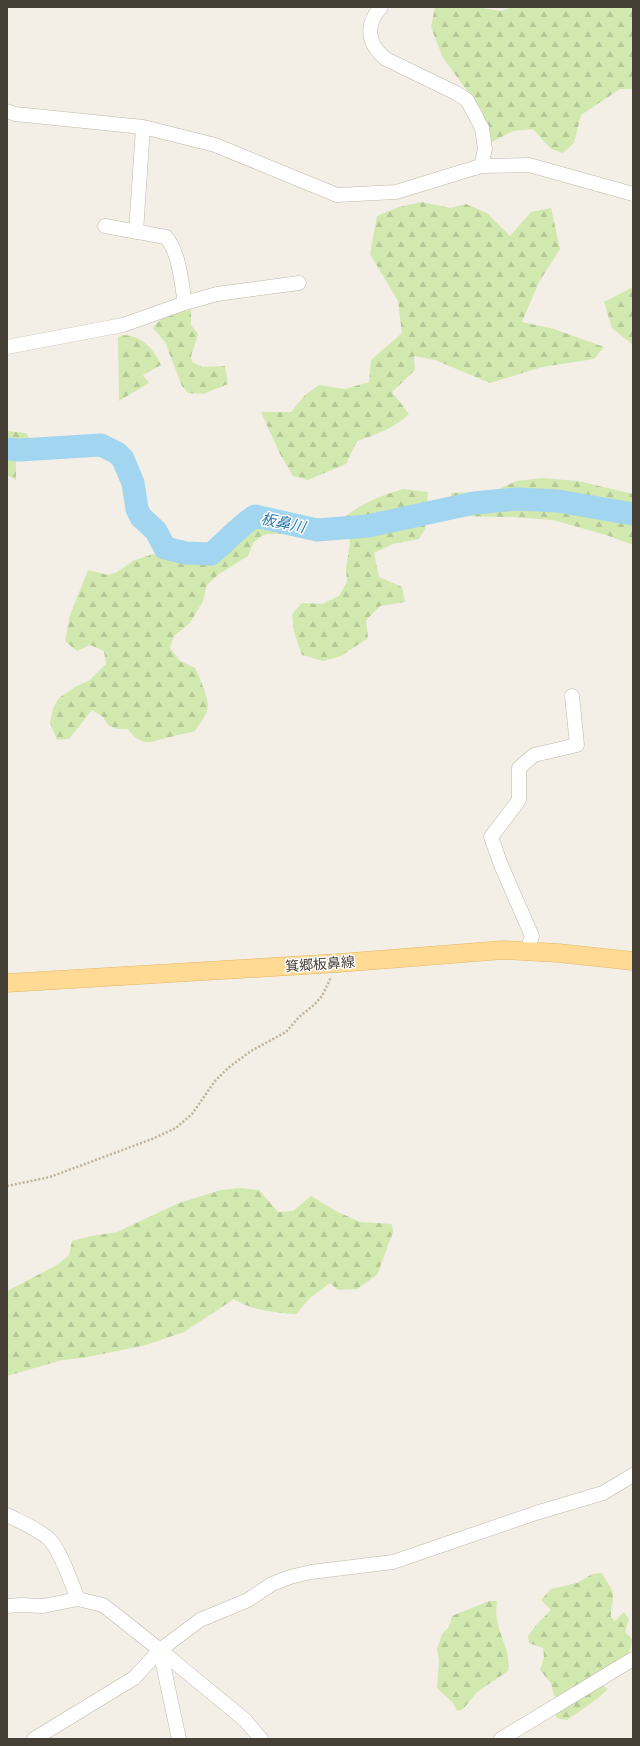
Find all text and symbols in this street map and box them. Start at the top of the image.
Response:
water label: 板鼻川 [259,510,309,537]
street label: 箕郷板鼻線 [285,954,355,974]

